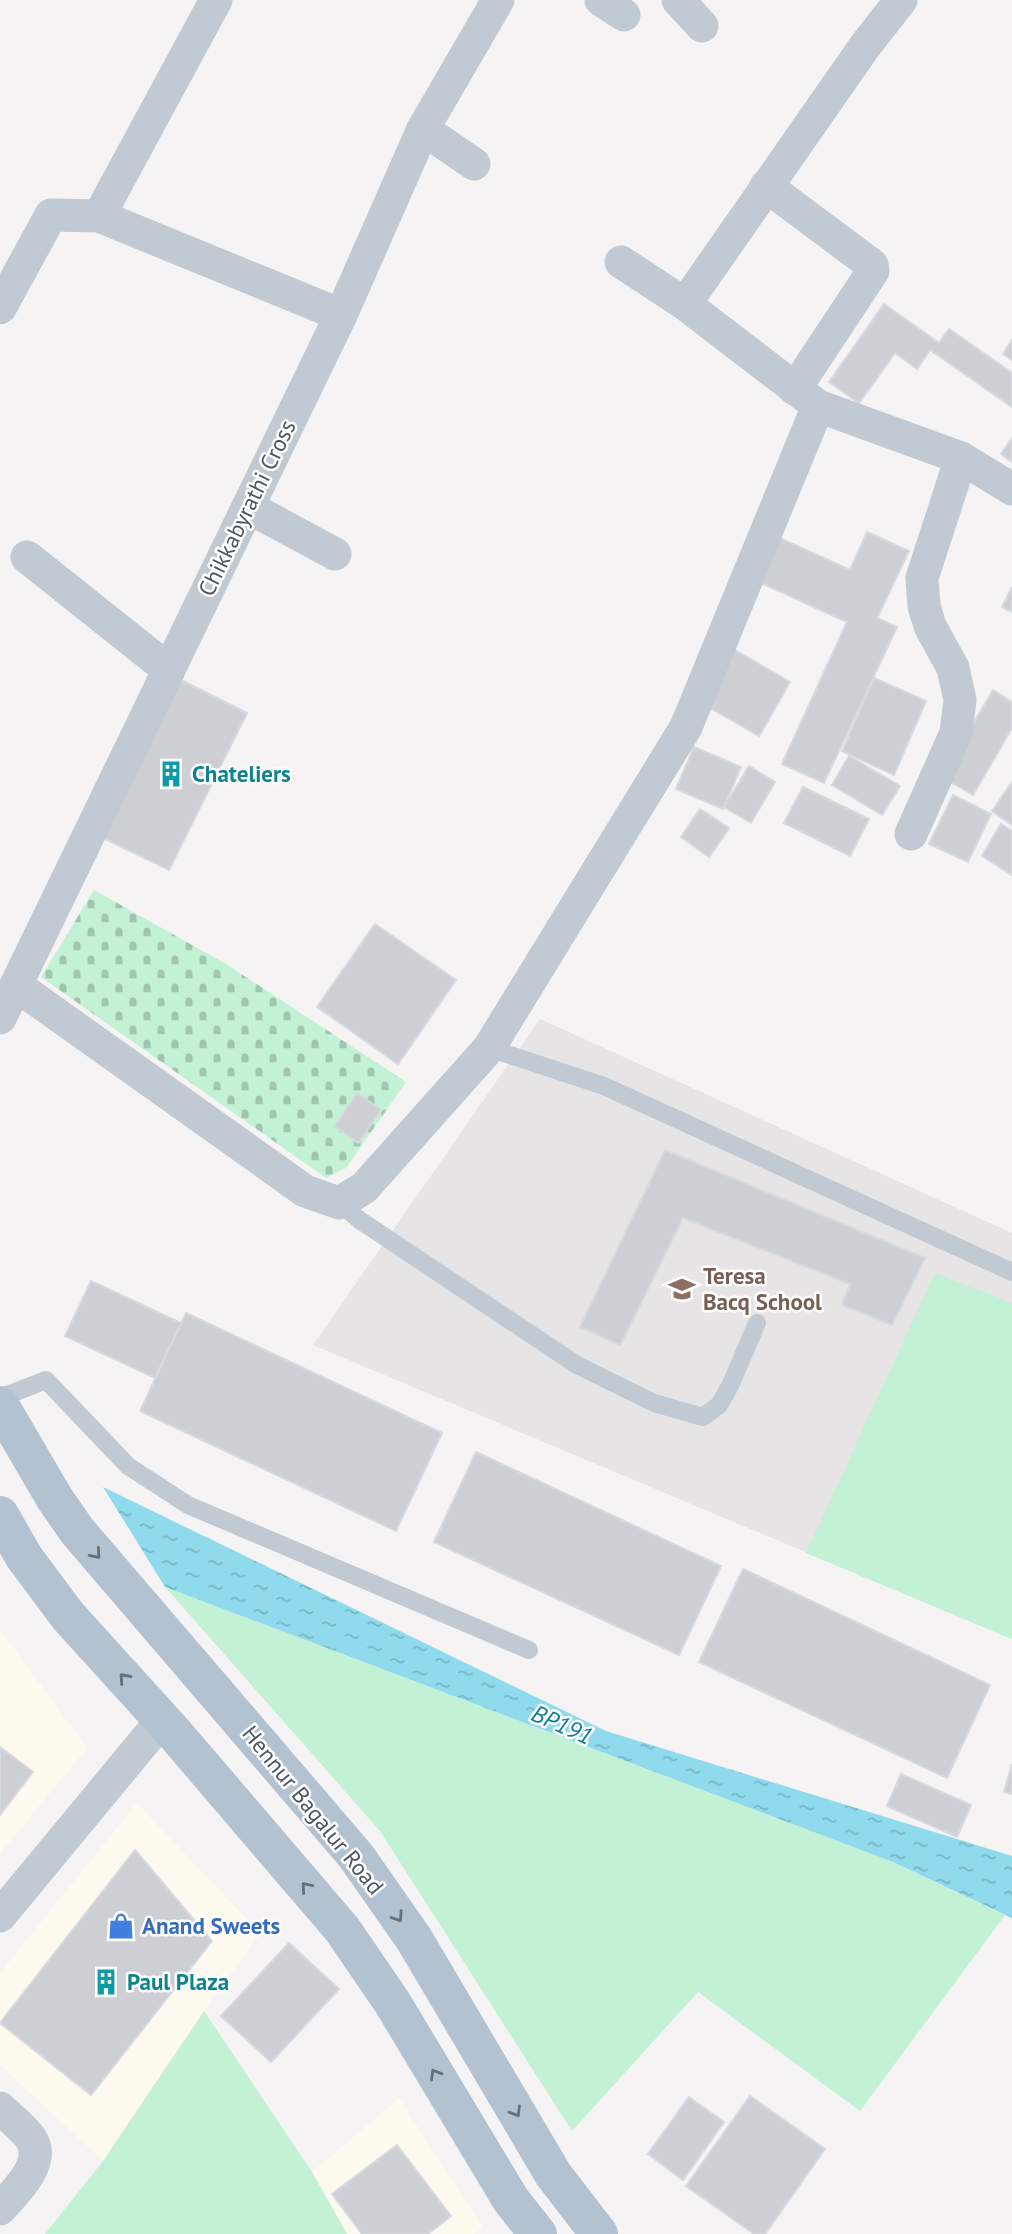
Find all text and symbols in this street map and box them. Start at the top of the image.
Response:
street label: Chikkabyrathi Cross [191,415,302,601]
building icon: Chateliers [156,759,186,789]
place label: Chateliers [192,759,291,788]
place label: Teresa Bacq School [703,1261,822,1316]
school or university icon: Teresa Bacq School [667,1274,697,1304]
one-way arrow [88,1546,100,1559]
one-way arrow [120,1673,133,1686]
water label: BP191 [527,1697,598,1752]
street label: Hennur Bagalur Road [236,1719,390,1900]
one-way arrow [302,1882,314,1895]
one-way arrow [390,1909,402,1922]
shop icon: Anand Sweets [106,1911,136,1941]
place label: Anand Sweets [142,1911,280,1940]
building icon: Paul Plaza [91,1967,121,1997]
place label: Paul Plaza [127,1967,229,1996]
one-way arrow [430,2068,443,2081]
one-way arrow [508,2104,521,2117]

